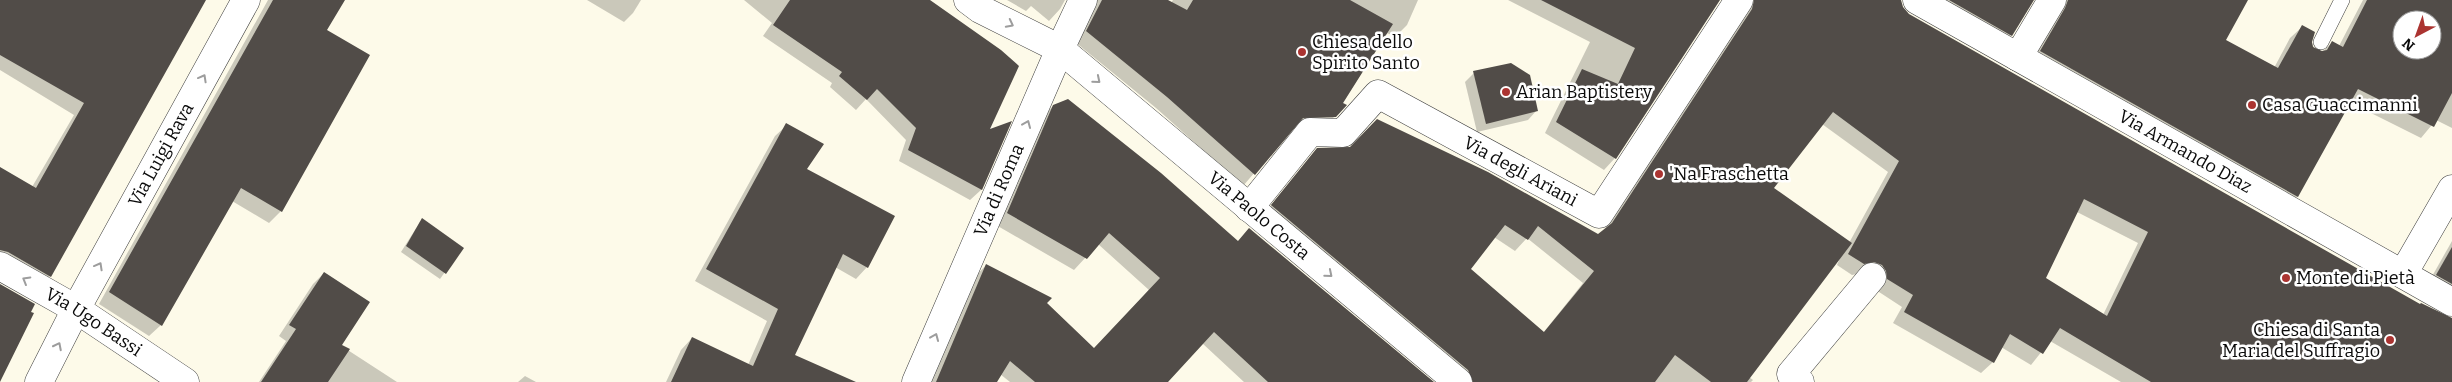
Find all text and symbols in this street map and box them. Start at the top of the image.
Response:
north arrow [2392,10,2442,60]
one-way arrow [1005,18,1014,28]
place label: Chiesa dello Spirito Santo [1312,31,1420,74]
text: N [2399,34,2418,54]
marker: Chiesa dello Spirito Santo [1296,46,1308,58]
one-way arrow [197,74,207,83]
one-way arrow [1091,75,1100,83]
place label: Arian Baptistery [1516,81,1653,103]
marker: Arian Baptistery [1500,86,1512,98]
place label: Casa Guaccimanni [2262,94,2418,116]
street label: Via Luigi Rava [124,99,198,210]
marker: Casa Guaccimanni [2246,99,2258,111]
street label: Via Armando Diaz [2115,105,2256,198]
one-way arrow [1021,120,1032,129]
street label: Via degli Ariani [1460,131,1581,211]
street label: Via di Roma [969,140,1029,240]
place label: 'Na Fraschetta [1669,163,1789,185]
street label: Via Paolo Costa [1204,167,1315,265]
marker: 'Na Fraschetta [1653,168,1665,180]
one-way arrow [93,263,103,272]
place label: Monte di Pietà [2296,267,2415,289]
one-way arrow [1323,269,1332,277]
marker: Monte di Pietà [2280,272,2292,284]
one-way arrow [22,277,31,287]
street label: Via Ugo Bassi [41,283,146,361]
place label: Chiesa di Santa Maria del Suffragio [2222,319,2380,362]
one-way arrow [929,333,940,342]
marker: Chiesa di Santa Maria del Suffragio [2384,334,2396,346]
one-way arrow [52,342,62,351]

